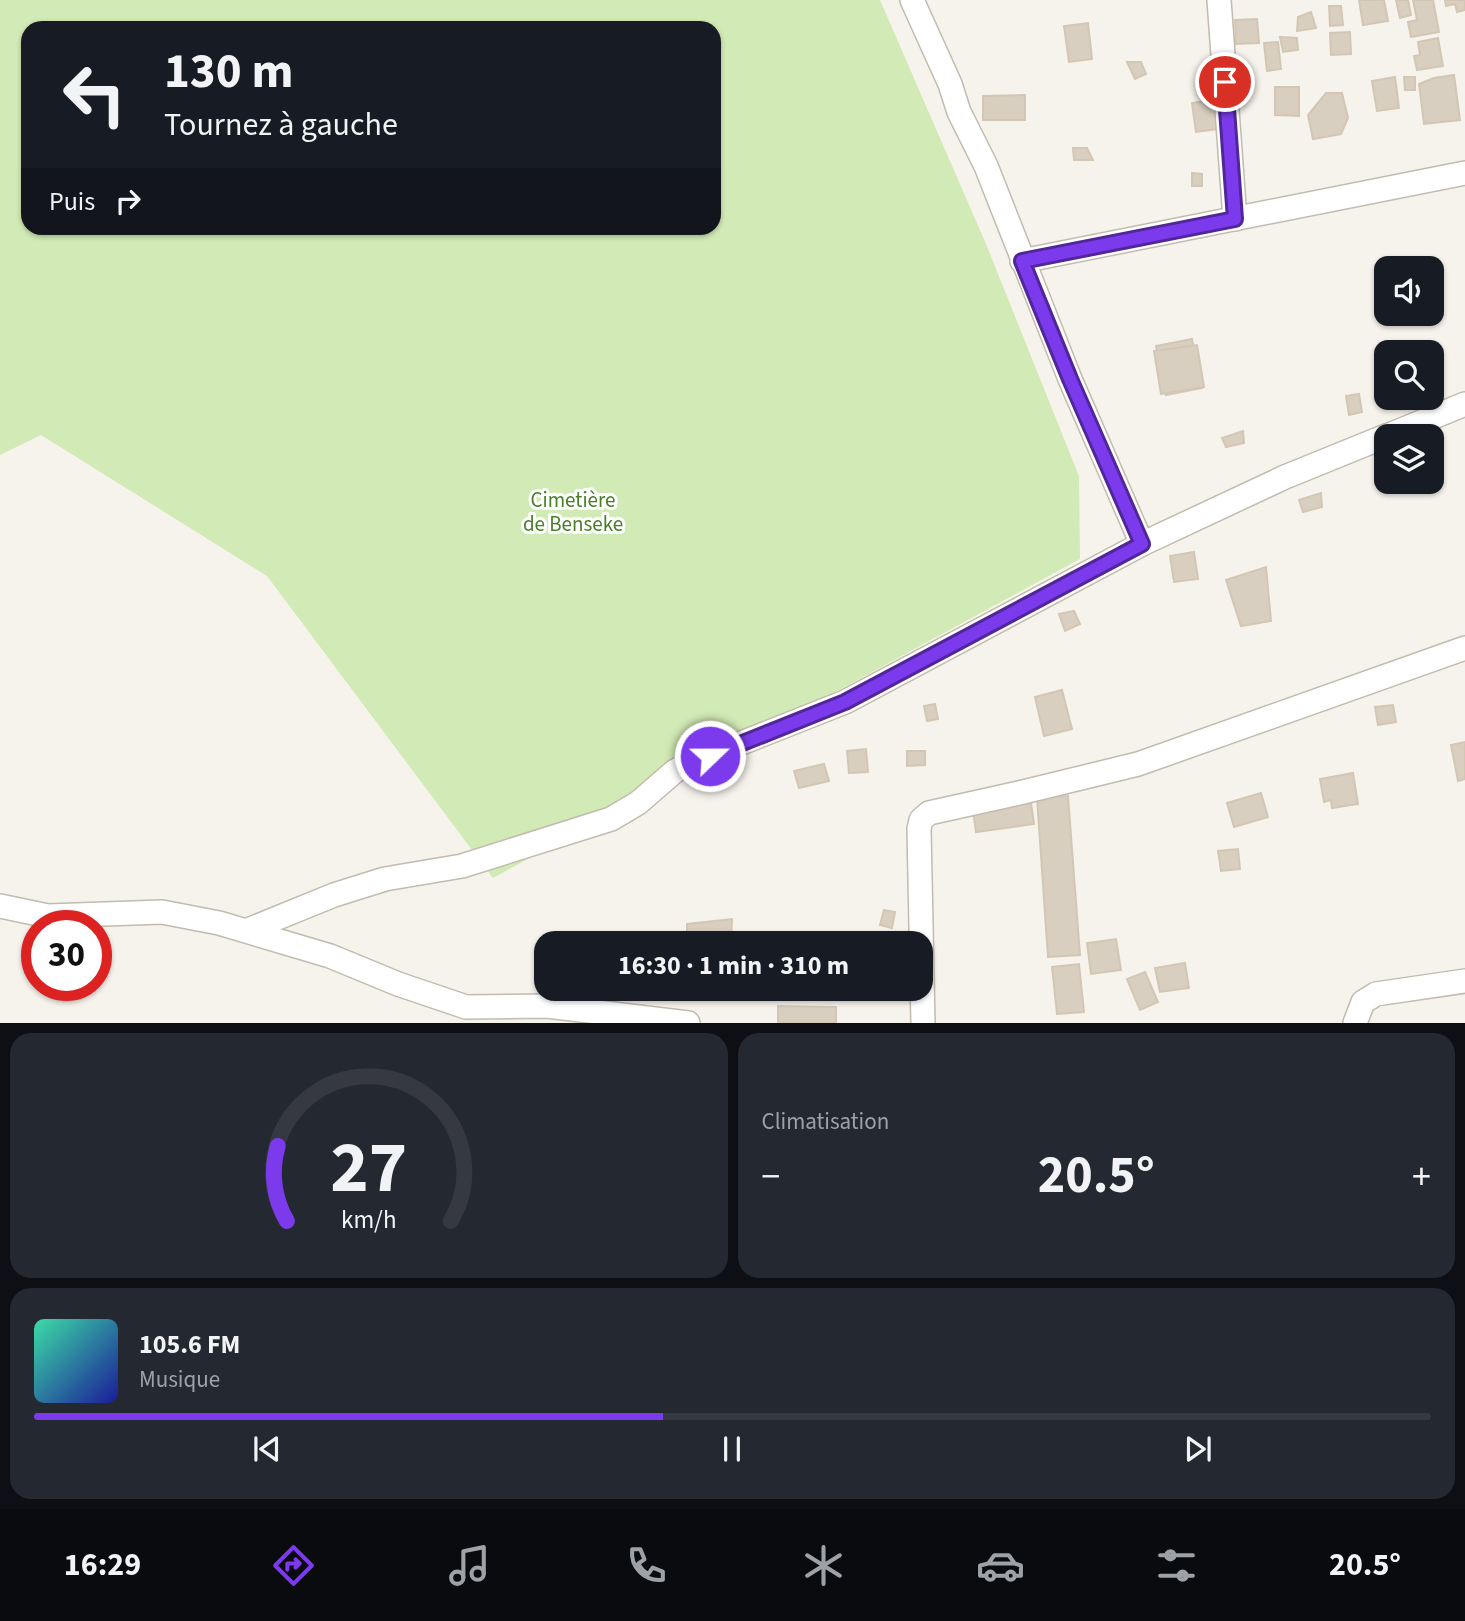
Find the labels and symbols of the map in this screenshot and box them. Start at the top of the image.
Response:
pin [1195,52,1255,112]
park label: Cimetière de Benseke [523,485,623,539]
position arrow [673,719,747,793]
speed limit sign: 30 [21,910,112,1001]

